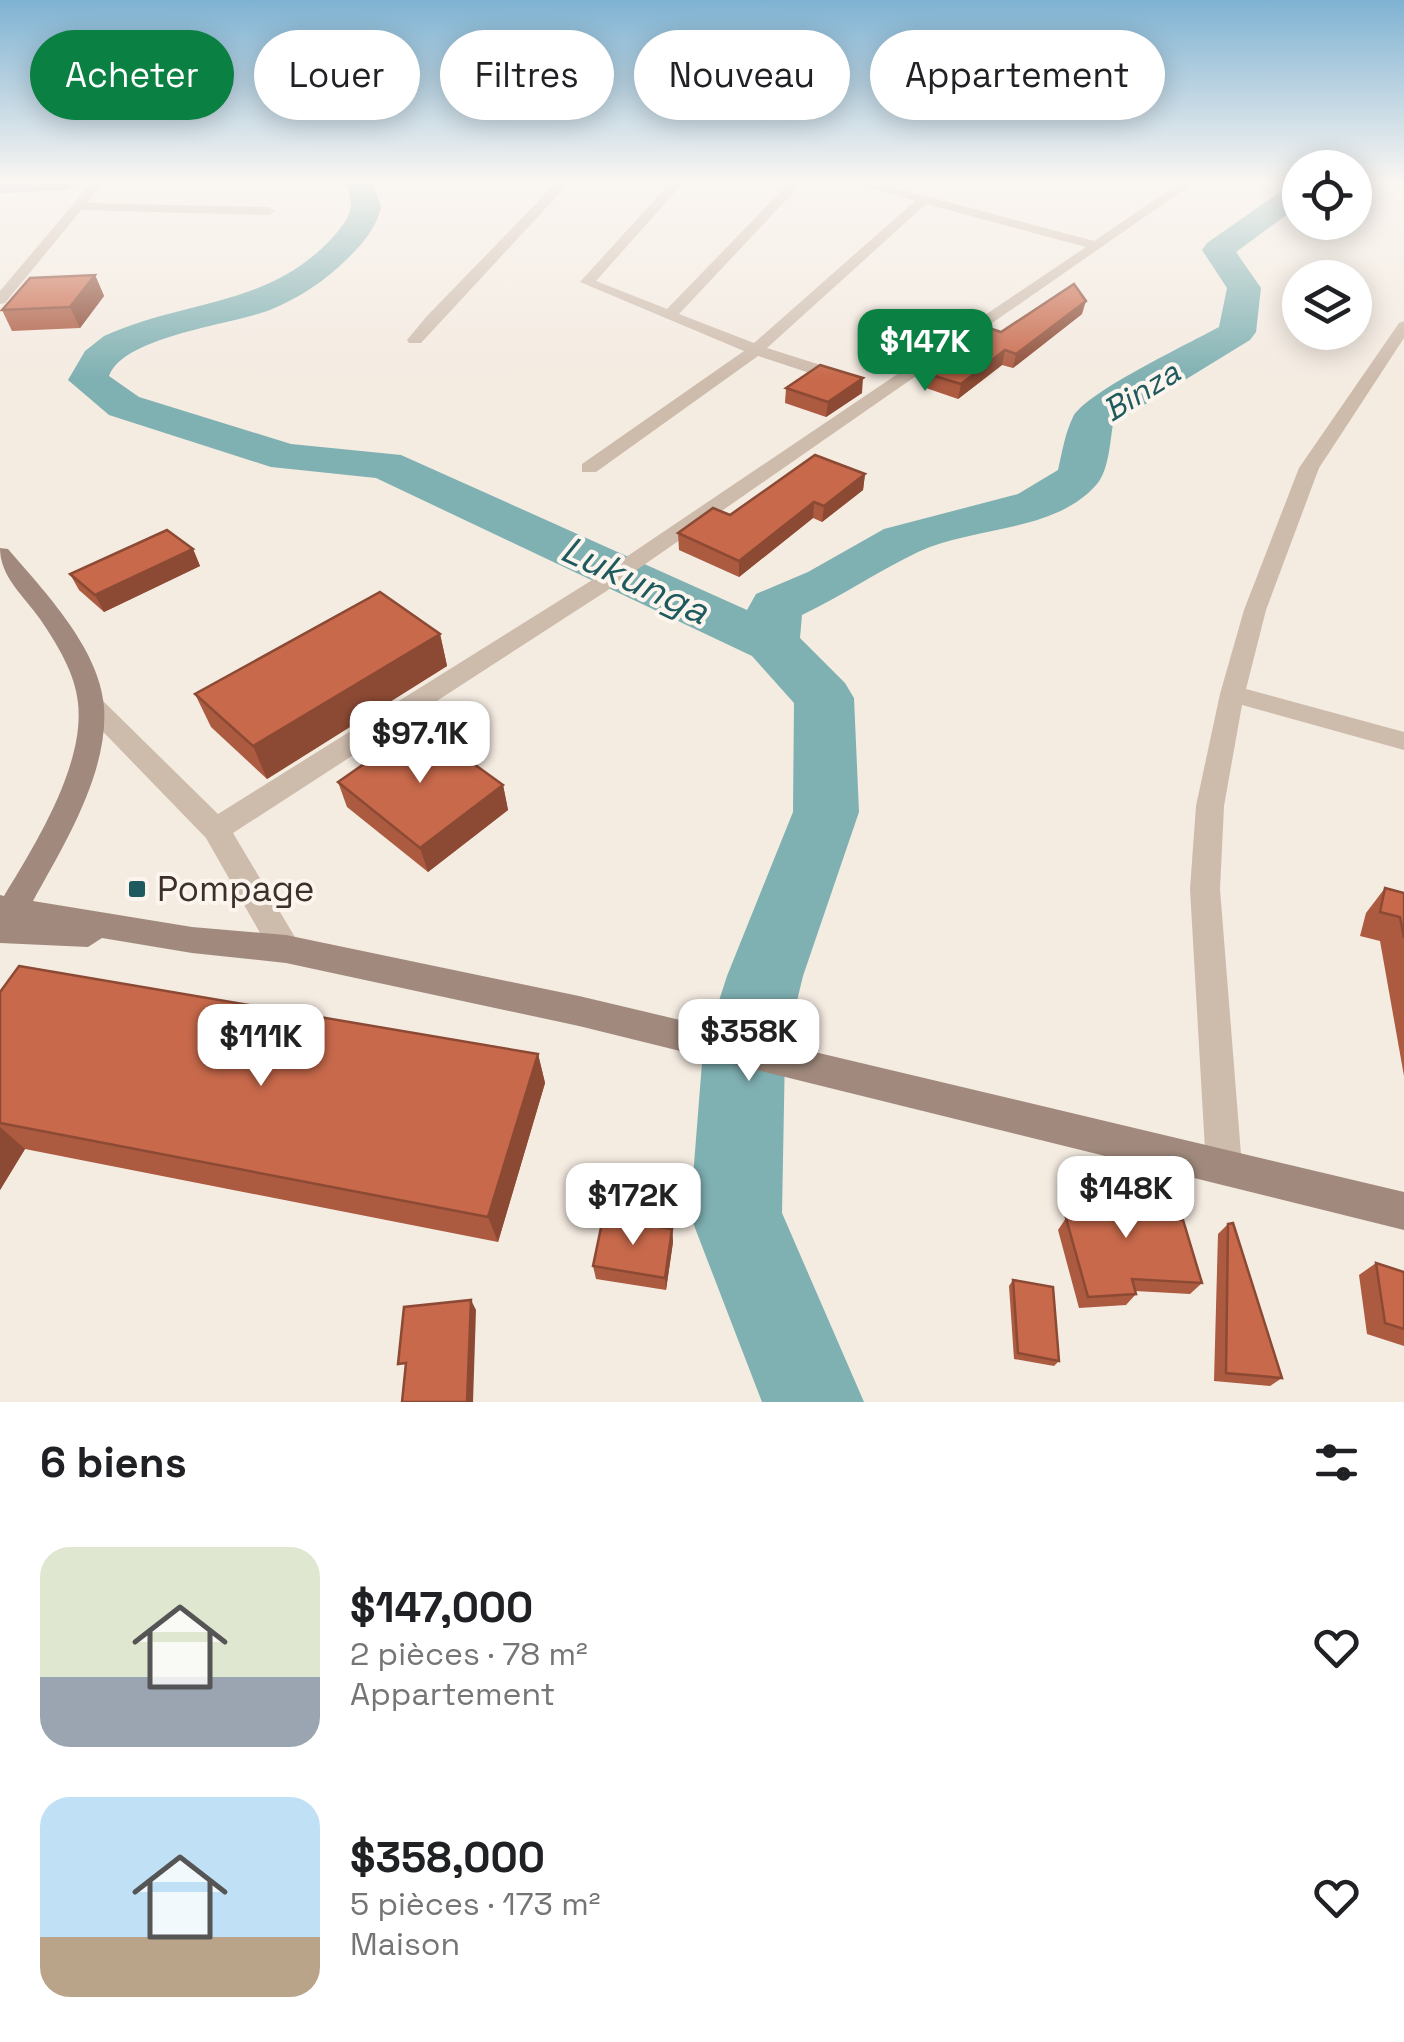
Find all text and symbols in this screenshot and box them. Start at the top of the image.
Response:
chip: Acheter [30,30,234,120]
chip: Louer [254,30,420,120]
chip: Filtres [440,30,614,120]
chip: Nouveau [634,30,850,120]
chip: Appartement [870,30,1165,120]
map controls [1282,150,1372,350]
button: locate [1282,150,1372,240]
button: layers [1282,260,1372,350]
pin: $147K [855,309,995,394]
text: $147K [880,321,970,361]
water label: Binza [1095,352,1188,430]
water label: Lukunga [554,525,716,635]
pin: $97.1K [339,701,501,786]
text: $97.1K [372,713,468,753]
place label: Pompage [157,867,315,911]
marker: Pompage [126,878,148,900]
pin: $358K [679,999,819,1084]
pin: $111K [191,1004,331,1089]
text: $358K [700,1011,798,1051]
text: $111K [220,1016,302,1056]
pin: $148K [1056,1156,1196,1241]
pin: $172K [563,1163,703,1248]
text: $148K [1079,1168,1173,1208]
text: $172K [588,1175,678,1215]
icon: filters [1309,1435,1364,1490]
text: 6 biens [40,1436,187,1489]
text: $147,000 [350,1581,533,1634]
icon: home [120,1587,240,1707]
icon: heart [1309,1620,1364,1675]
text: 2 pièces · 78 m² [350,1634,588,1674]
text: Appartement [350,1674,555,1714]
text: $358,000 [350,1831,545,1884]
icon: home [120,1837,240,1957]
icon: heart [1309,1870,1364,1925]
text: 5 pièces · 173 m² [350,1884,600,1924]
text: Maison [350,1924,460,1964]

